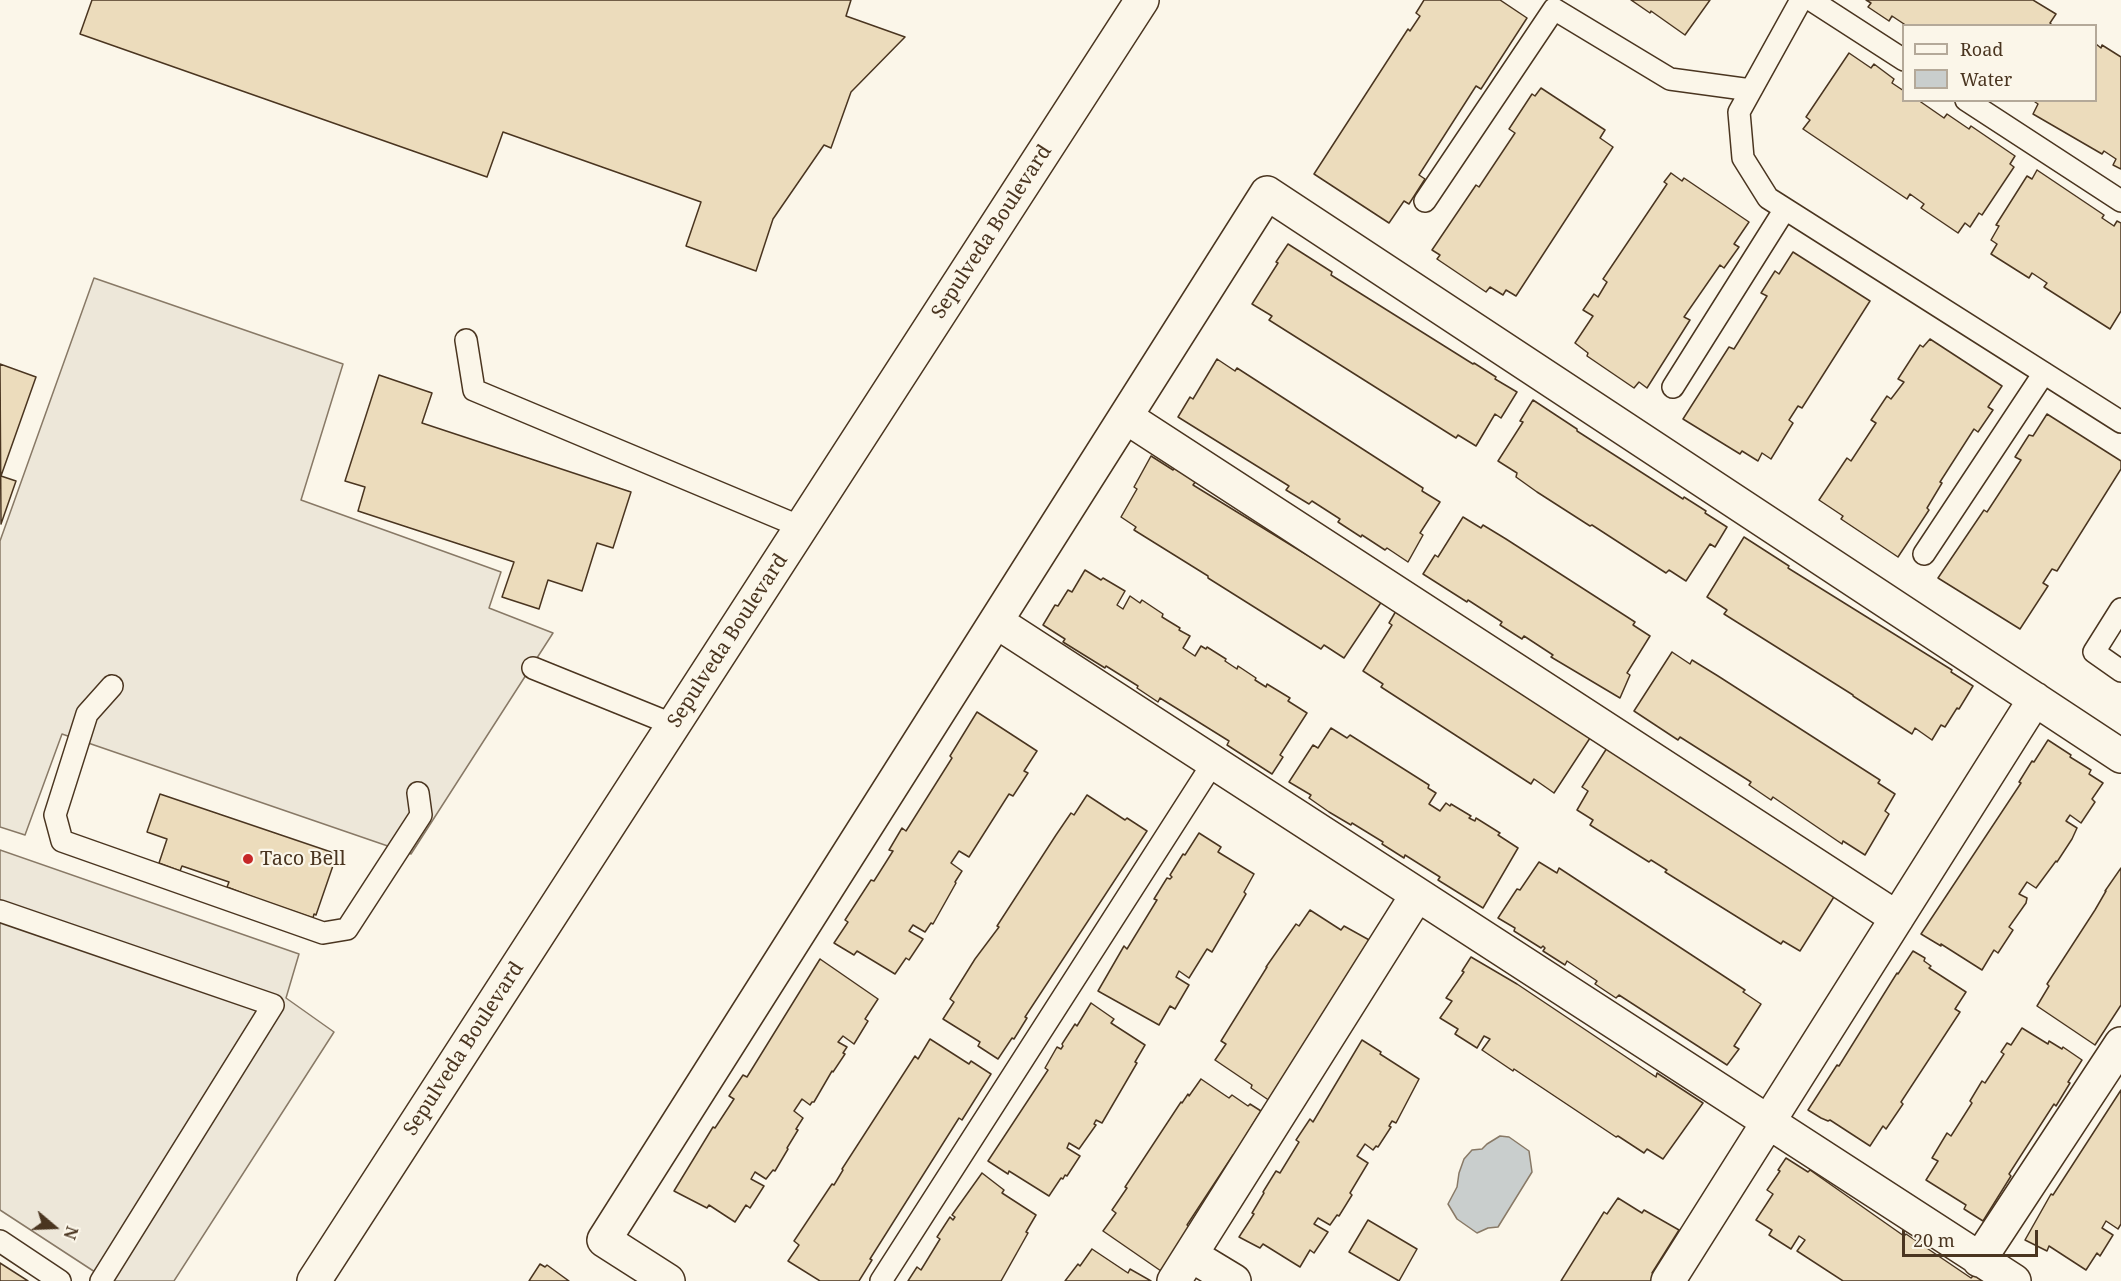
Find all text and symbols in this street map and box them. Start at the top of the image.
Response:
legend [1902,24,2097,102]
text: Road [1960,37,2003,61]
text: Water [1960,67,2012,91]
street label: Sepulveda Boulevard [927,141,1057,323]
street label: Sepulveda Boulevard [663,550,793,732]
place label: Taco Bell [260,847,346,871]
marker: Taco Bell [241,852,255,866]
street label: Sepulveda Boulevard [399,958,529,1140]
north arrow [24,1197,84,1257]
scale bar [1905,1218,2042,1256]
text: N [59,1223,83,1242]
text: 20 m [1913,1228,1955,1252]

